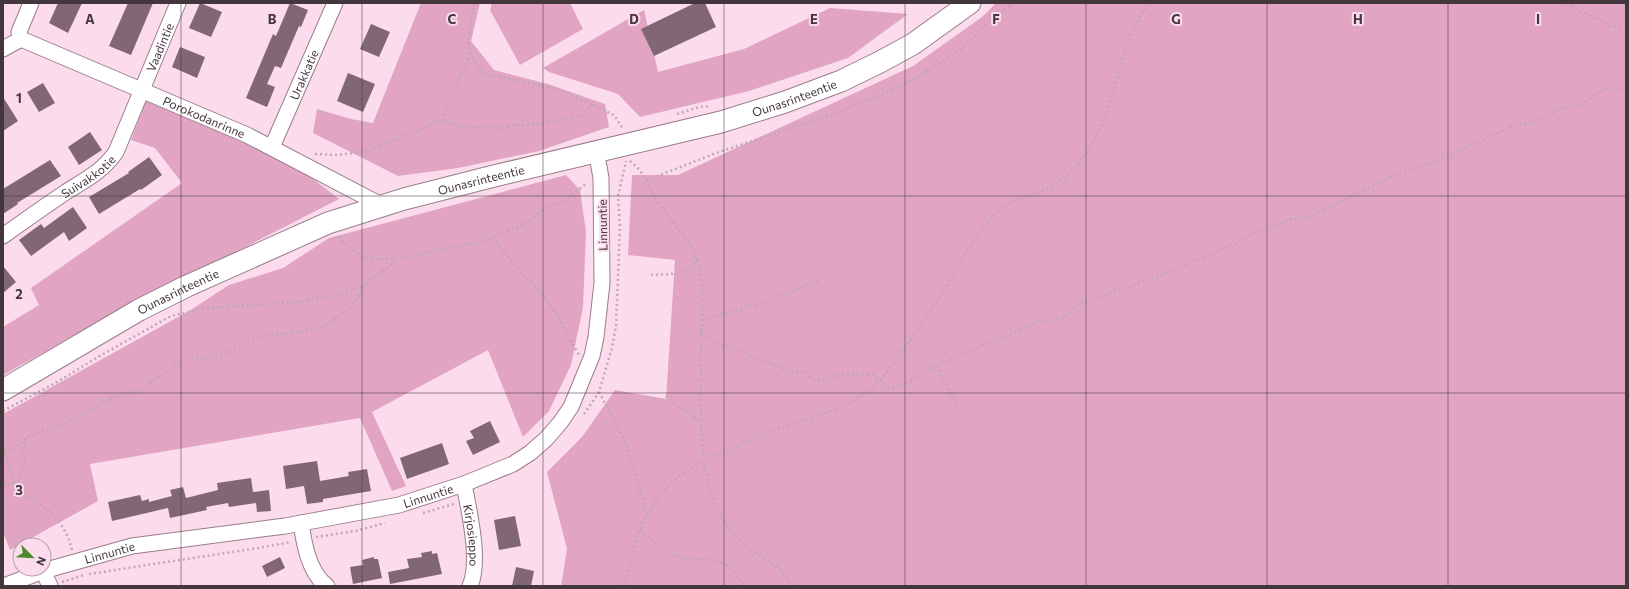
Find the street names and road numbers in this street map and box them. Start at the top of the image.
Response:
street label: Vaadintie [143,21,176,74]
street label: Urakkatie [287,47,321,102]
street label: Ounasrinteentie [750,76,838,119]
street label: Porokodanrinne [161,93,247,140]
street label: Suivakkotie [58,152,118,200]
street label: Ounasrinteentie [436,162,526,197]
street label: Linnuntie [595,199,609,251]
street label: Ounasrinteentie [135,266,221,317]
street label: Linnuntie [401,481,455,510]
street label: Kirjosieppo [461,503,482,567]
street label: Linnuntie [83,539,136,566]

